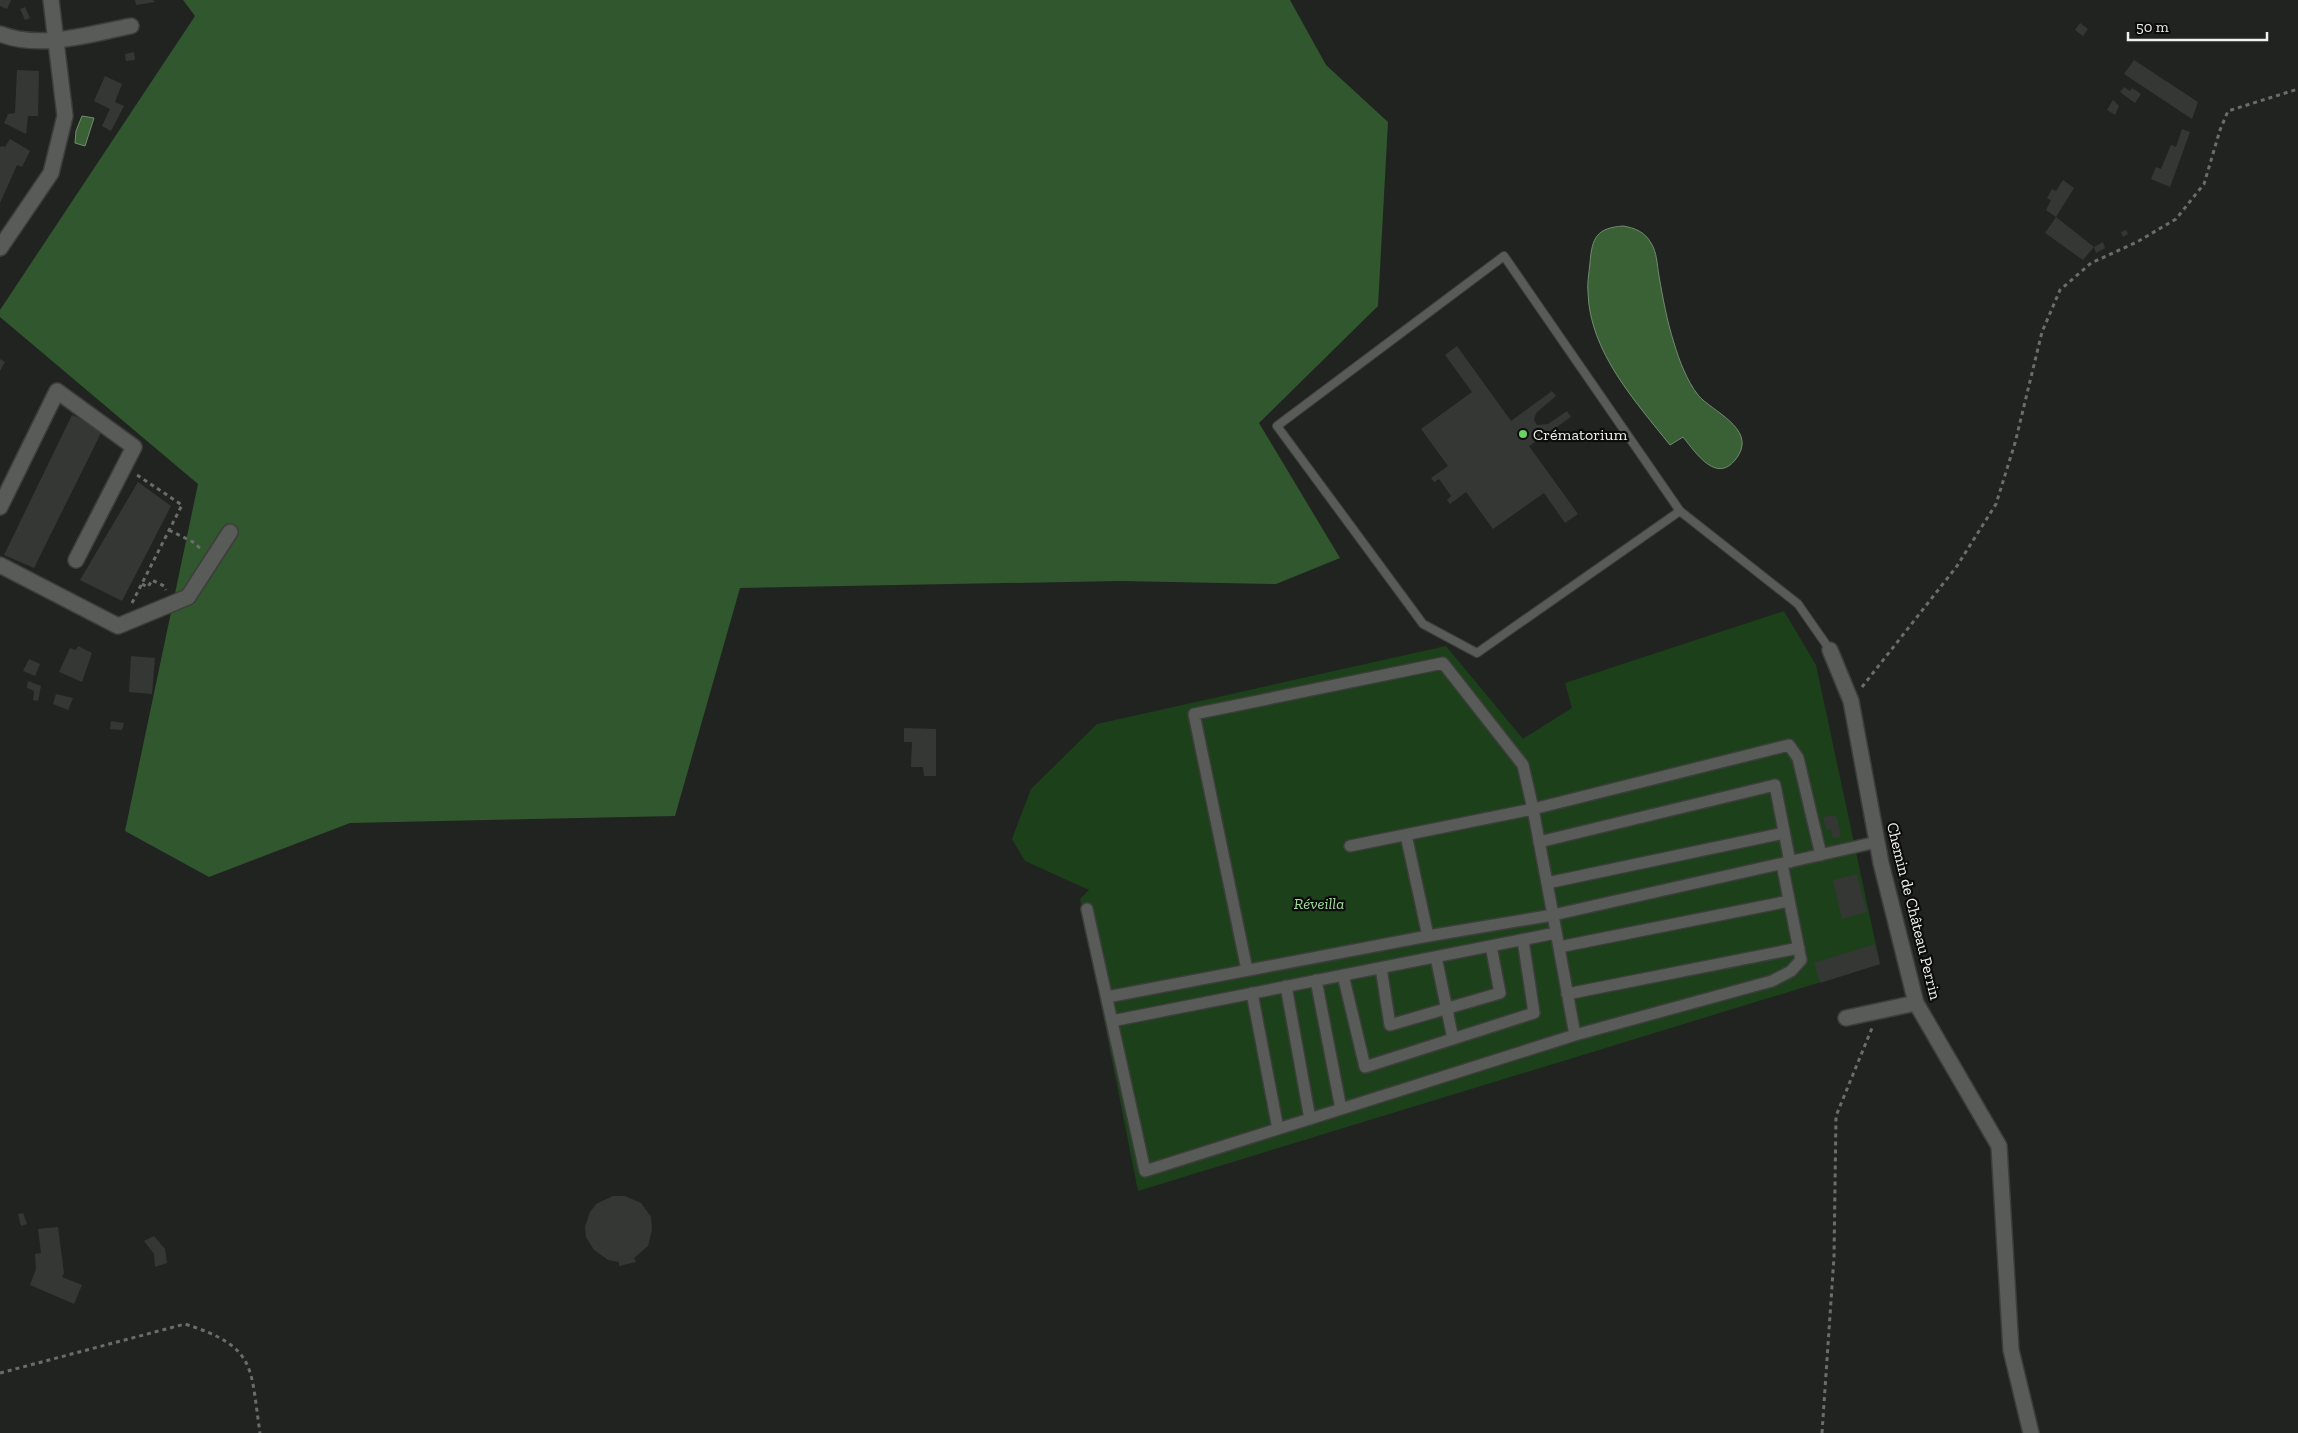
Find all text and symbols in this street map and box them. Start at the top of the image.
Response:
scale bar [2128,10,2267,42]
text: 50 m [2136,18,2169,36]
place label: Crématorium [1533,425,1627,444]
marker: Crématorium [1517,428,1529,440]
street label: Chemin de Château Perrin [1883,820,1945,1002]
park label: Réveilla [1294,894,1344,913]

